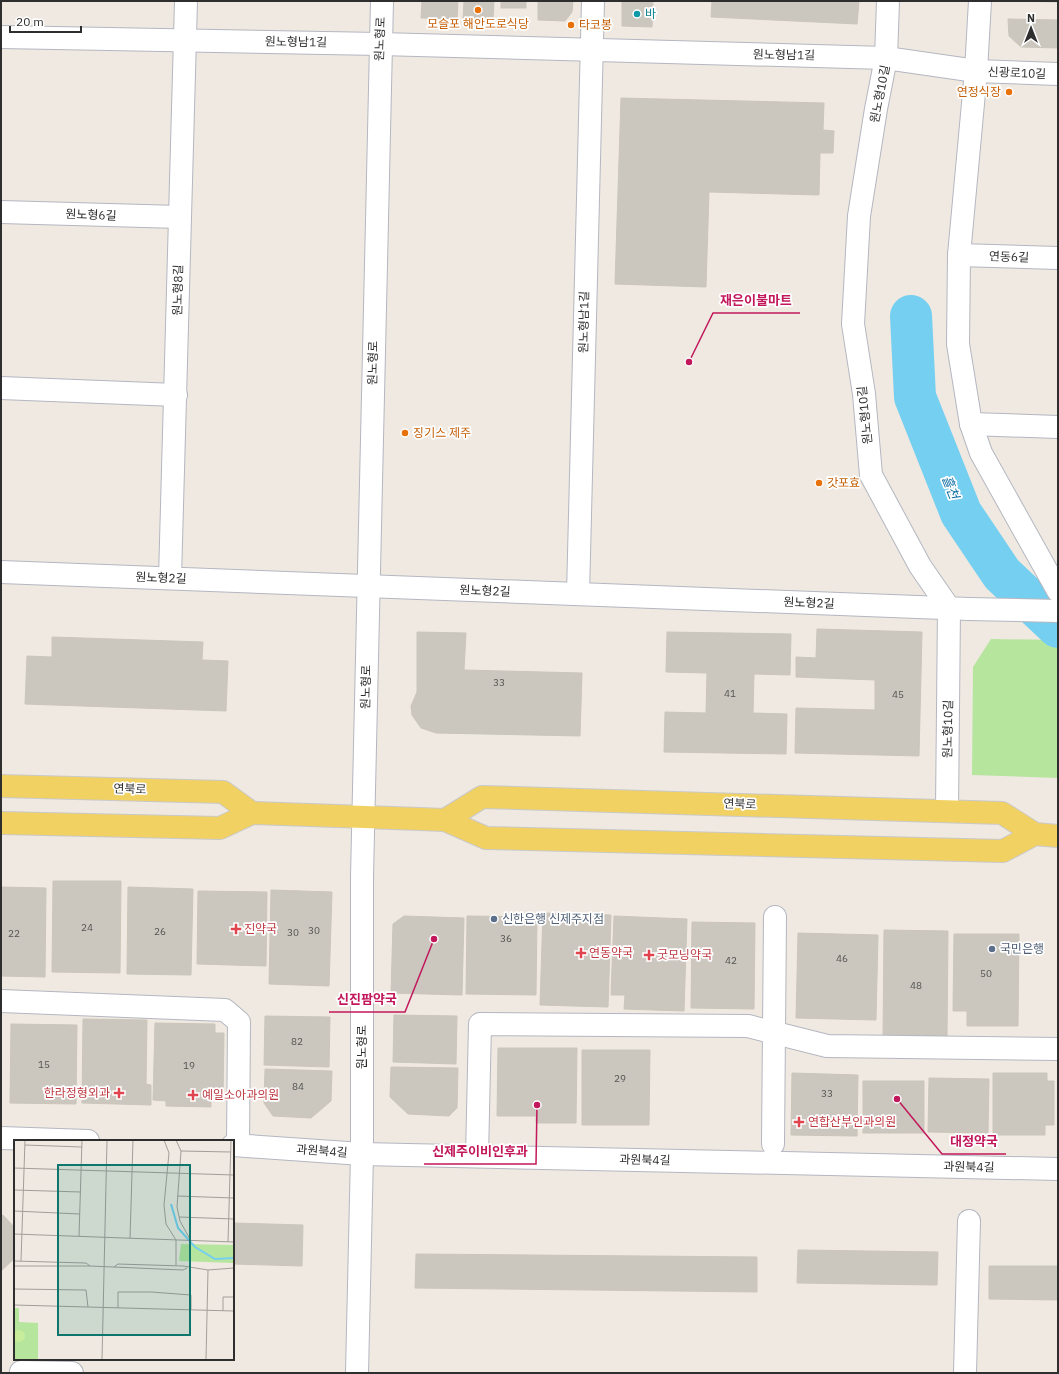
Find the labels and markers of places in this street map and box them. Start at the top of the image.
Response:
marker: 모슬포 해안도로식당 [473,5,483,15]
place label: 바 [645,6,656,21]
marker: 바 [632,9,642,19]
place label: 모슬포 해안도로식당 [427,16,529,31]
place label: 타코봉 [579,17,612,32]
marker: 타코봉 [566,20,576,30]
place label: 연정식장 [957,84,1001,99]
marker: 연정식장 [1004,87,1014,97]
callout: 재은이불마트 [713,288,800,313]
place label: 징기스 제주 [413,425,471,440]
marker: 징기스 제주 [400,428,410,438]
place label: 갓포효 [827,475,860,490]
marker: 갓포효 [814,478,824,488]
place label: 신한은행 신제주지점 [502,911,604,926]
marker: 신한은행 신제주지점 [489,914,499,924]
place label: 진약국 [244,921,277,936]
marker: 진약국 [231,924,241,934]
place label: 국민은행 [1000,941,1044,956]
marker: 국민은행 [987,944,997,954]
place label: 연동약국 [589,945,633,960]
place label: 굿모닝약국 [657,947,712,962]
marker: 연동약국 [576,948,586,958]
marker: 굿모닝약국 [644,950,654,960]
callout: 신진팜약국 [329,987,405,1012]
place label: 한라정형외과 [44,1085,110,1100]
marker: 한라정형외과 [113,1087,125,1099]
place label: 예일소아과의원 [202,1087,279,1102]
marker: 예일소아과의원 [187,1089,199,1101]
place label: 연합산부인과의원 [808,1114,896,1129]
marker: 연합산부인과의원 [793,1116,805,1128]
callout: 대정약국 [942,1129,1006,1154]
callout: 신제주이비인후과 [424,1139,536,1164]

